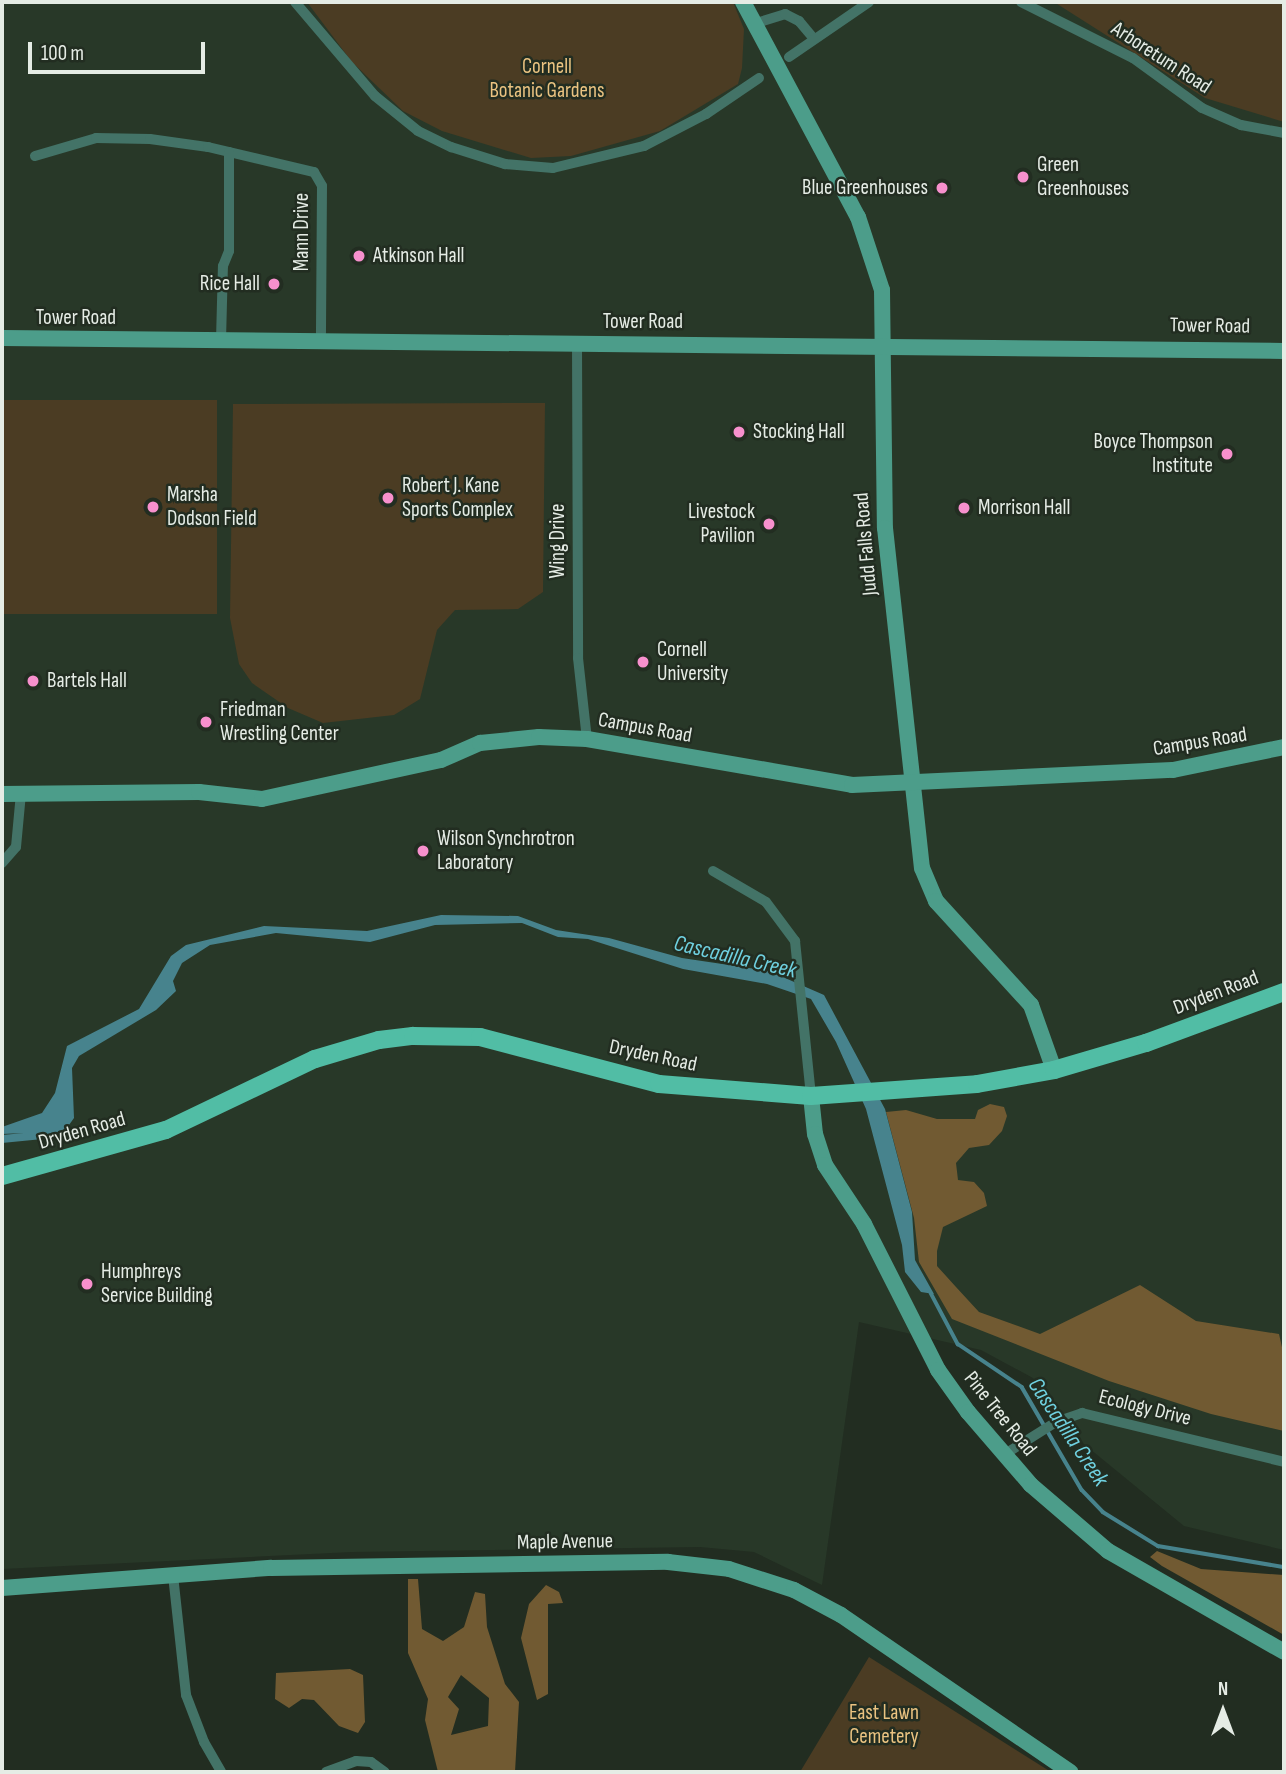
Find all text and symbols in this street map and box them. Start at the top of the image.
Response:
street label: Arboretum Road [1106,16,1216,100]
scale bar [32,28,208,72]
text: 100 m [41,41,84,66]
park label: Cornell Botanic Gardens [490,54,604,104]
place label: Green Greenhouses [1037,152,1129,202]
marker: Green Greenhouses [1015,169,1031,185]
place label: Blue Greenhouses [802,175,928,201]
marker: Blue Greenhouses [934,180,950,196]
street label: Mann Drive [289,193,315,271]
place label: Atkinson Hall [373,243,464,269]
marker: Atkinson Hall [351,248,367,264]
place label: Rice Hall [200,271,260,297]
marker: Rice Hall [266,276,282,292]
street label: Tower Road [36,305,116,331]
street label: Tower Road [603,309,683,335]
street label: Tower Road [1170,313,1250,339]
place label: Stocking Hall [753,419,845,445]
marker: Stocking Hall [731,424,747,440]
place label: Boyce Thompson Institute [1094,429,1213,479]
marker: Boyce Thompson Institute [1219,446,1235,462]
place label: Robert J. Kane Sports Complex [402,473,513,523]
place label: Marsha Dodson Field [167,482,257,532]
marker: Robert J. Kane Sports Complex [380,490,396,506]
street label: Judd Falls Road [849,491,883,597]
place label: Morrison Hall [978,495,1070,521]
marker: Marsha Dodson Field [145,499,161,515]
place label: Livestock Pavilion [688,499,755,549]
marker: Morrison Hall [956,500,972,516]
street label: Wing Drive [545,504,571,578]
marker: Livestock Pavilion [761,516,777,532]
place label: Cornell University [657,637,728,687]
marker: Cornell University [635,654,651,670]
place label: Bartels Hall [47,668,127,694]
marker: Bartels Hall [25,673,41,689]
place label: Friedman Wrestling Center [220,697,339,747]
street label: Campus Road [596,707,694,749]
marker: Friedman Wrestling Center [198,714,214,730]
street label: Campus Road [1151,722,1249,762]
place label: Wilson Synchrotron Laboratory [437,826,575,876]
marker: Wilson Synchrotron Laboratory [415,843,431,859]
water label: Cascadilla Creek [671,930,799,984]
street label: Dryden Road [1170,965,1262,1021]
street label: Dryden Road [607,1034,699,1078]
street label: Dryden Road [36,1107,128,1155]
place label: Humphreys Service Building [101,1259,213,1309]
marker: Humphreys Service Building [79,1276,95,1292]
street label: Pine Tree Road [958,1367,1042,1461]
water label: Cascadilla Creek [1022,1373,1114,1491]
street label: Ecology Drive [1096,1384,1194,1432]
street label: Maple Avenue [517,1529,613,1555]
north arrow [1188,1676,1258,1746]
text: N [1218,1678,1228,1701]
park label: East Lawn Cemetery [849,1700,919,1750]

